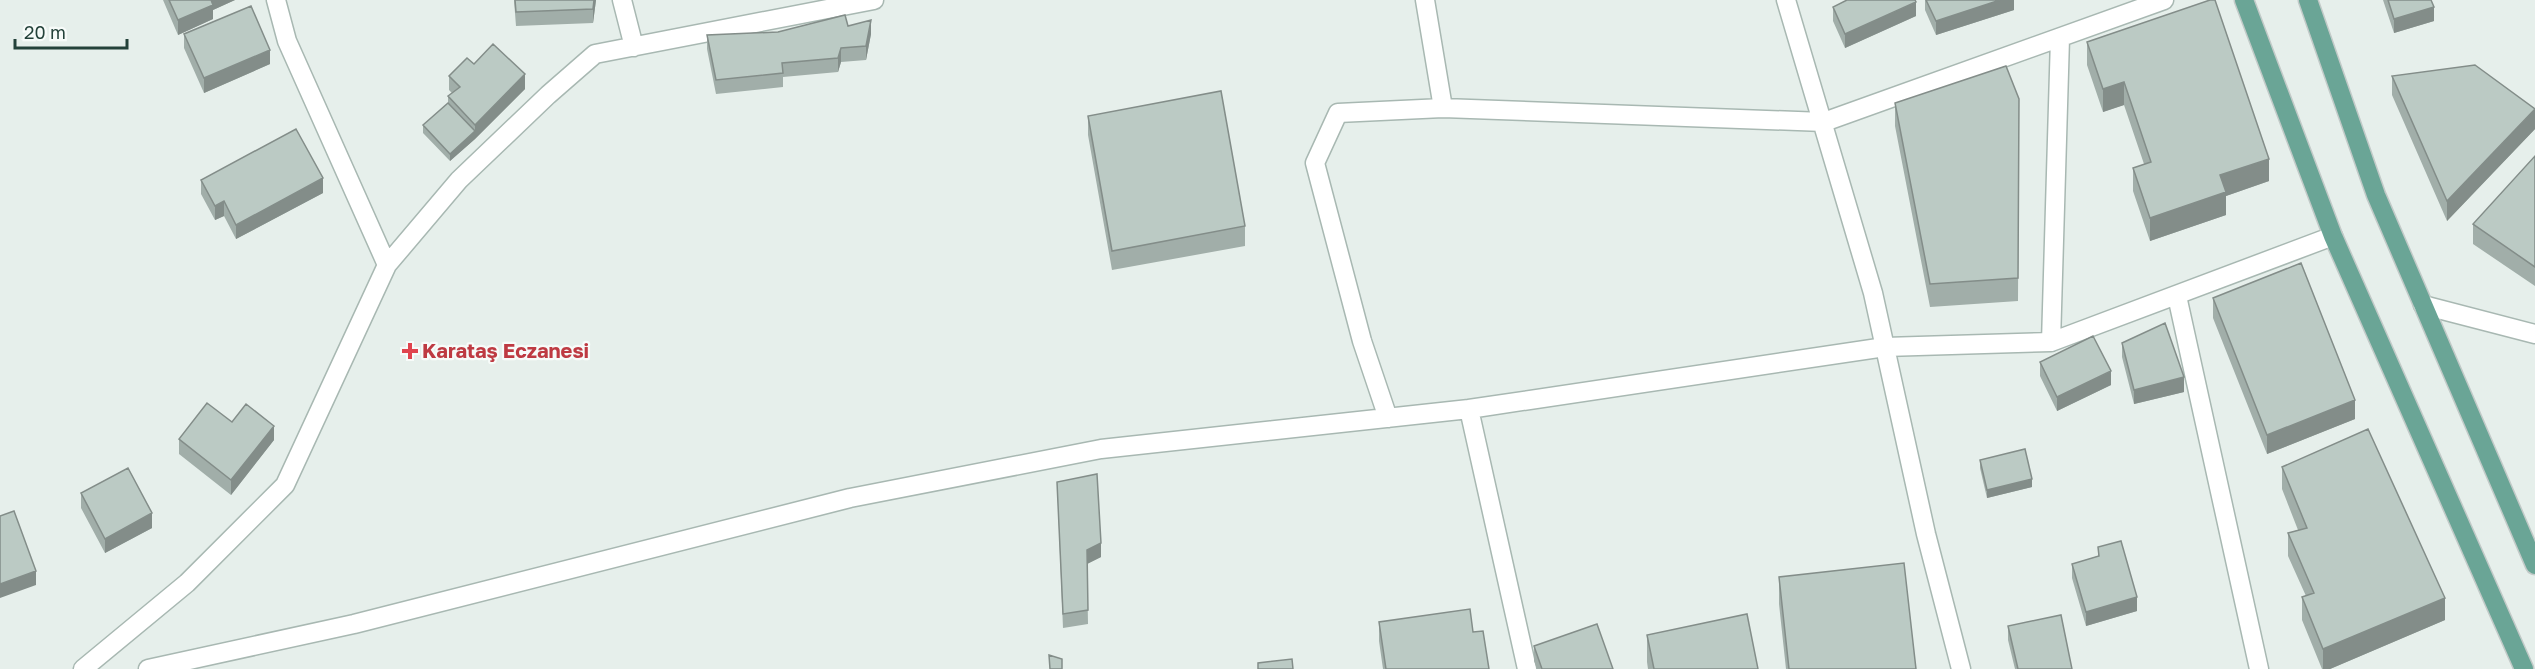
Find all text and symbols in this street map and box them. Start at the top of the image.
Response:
scale bar [15,12,128,50]
text: 20 m [24,21,66,43]
place label: Karataş Eczanesi [422,338,589,362]
marker: Karataş Eczanesi [403,344,417,358]

